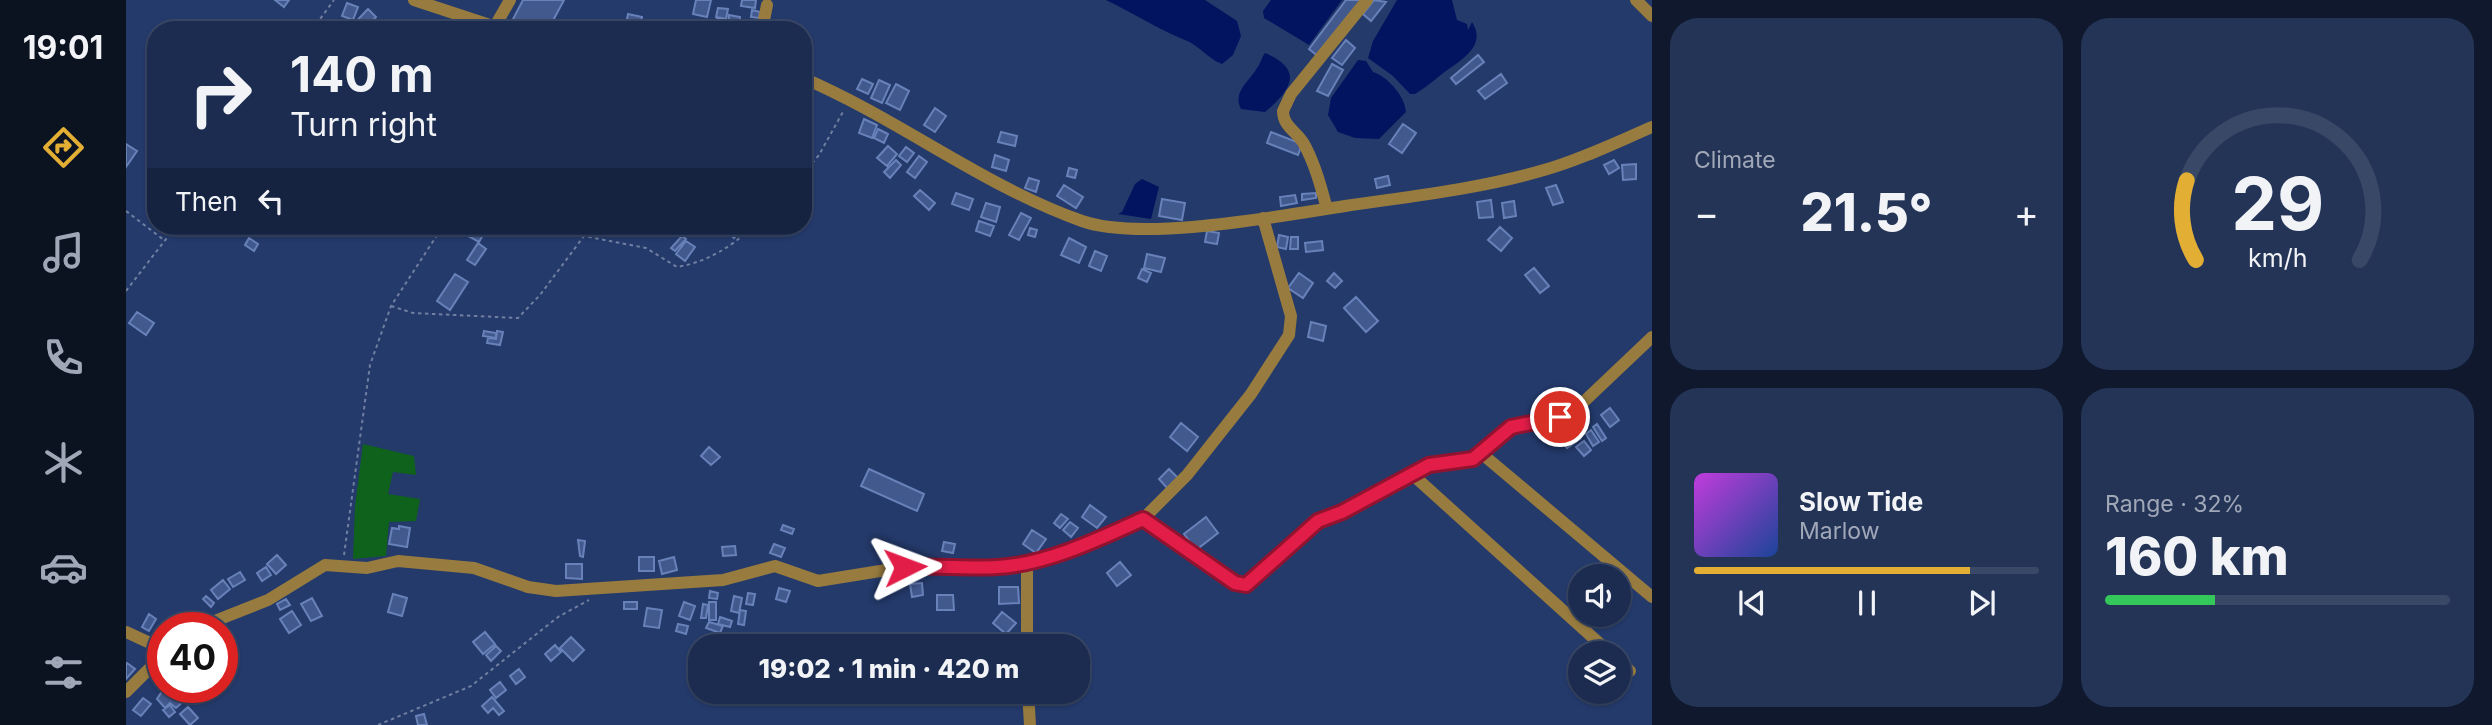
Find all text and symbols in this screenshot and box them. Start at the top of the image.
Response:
text: 19:01 [23,28,103,67]
text: 140 m [290,45,434,104]
icon: right [175,49,266,140]
text: Turn right [290,105,437,144]
icon: directions [39,123,88,172]
text: Climate [1694,146,1776,174]
text: 29 [2231,159,2324,248]
text: 21.5° [1801,181,1932,244]
icon: left [252,182,290,220]
text: Then [175,186,238,217]
text: − [1694,190,1719,236]
text: + [2014,190,2039,236]
icon: music [39,228,88,277]
text: km/h [2248,243,2307,273]
icon: phone [39,333,88,382]
pin [1530,387,1590,447]
icon: arrive [1541,398,1579,436]
icon: climate [39,438,88,487]
text: Slow Tide [1799,486,1923,517]
text: Range · 32% [2105,490,2244,518]
text: Marlow [1799,517,1879,545]
text: 160 km [2105,525,2289,588]
position arrow [868,530,942,604]
icon: car [39,543,88,592]
map controls [1568,564,1631,704]
button: sound [1568,564,1631,627]
icon: previous [1733,584,1771,622]
icon: pause [1848,584,1886,622]
icon: next [1963,584,2001,622]
speed limit sign: 40 [147,612,238,703]
button: layers [1568,641,1631,704]
icon: filters [39,648,88,697]
text: 19:02 · 1 min · 420 m [759,653,1019,684]

